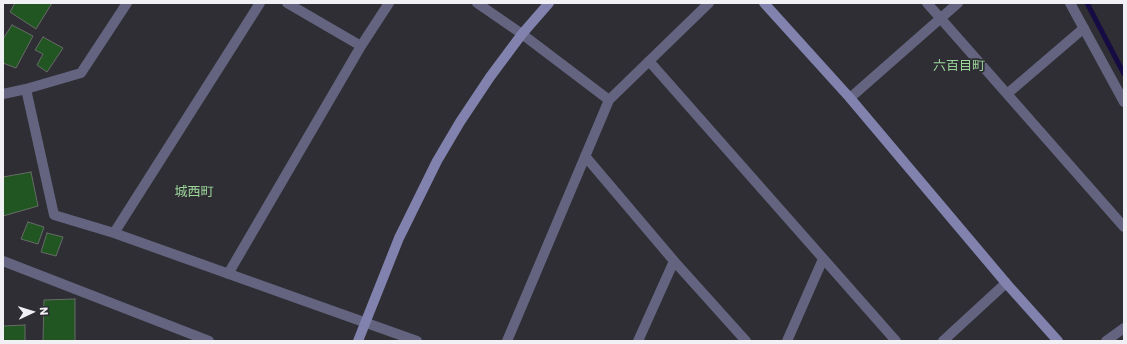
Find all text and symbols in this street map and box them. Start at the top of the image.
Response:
district label: 六百目町 [933,59,985,75]
district label: 城西町 [175,185,213,201]
north arrow [12,292,52,332]
text: N [36,306,52,316]

